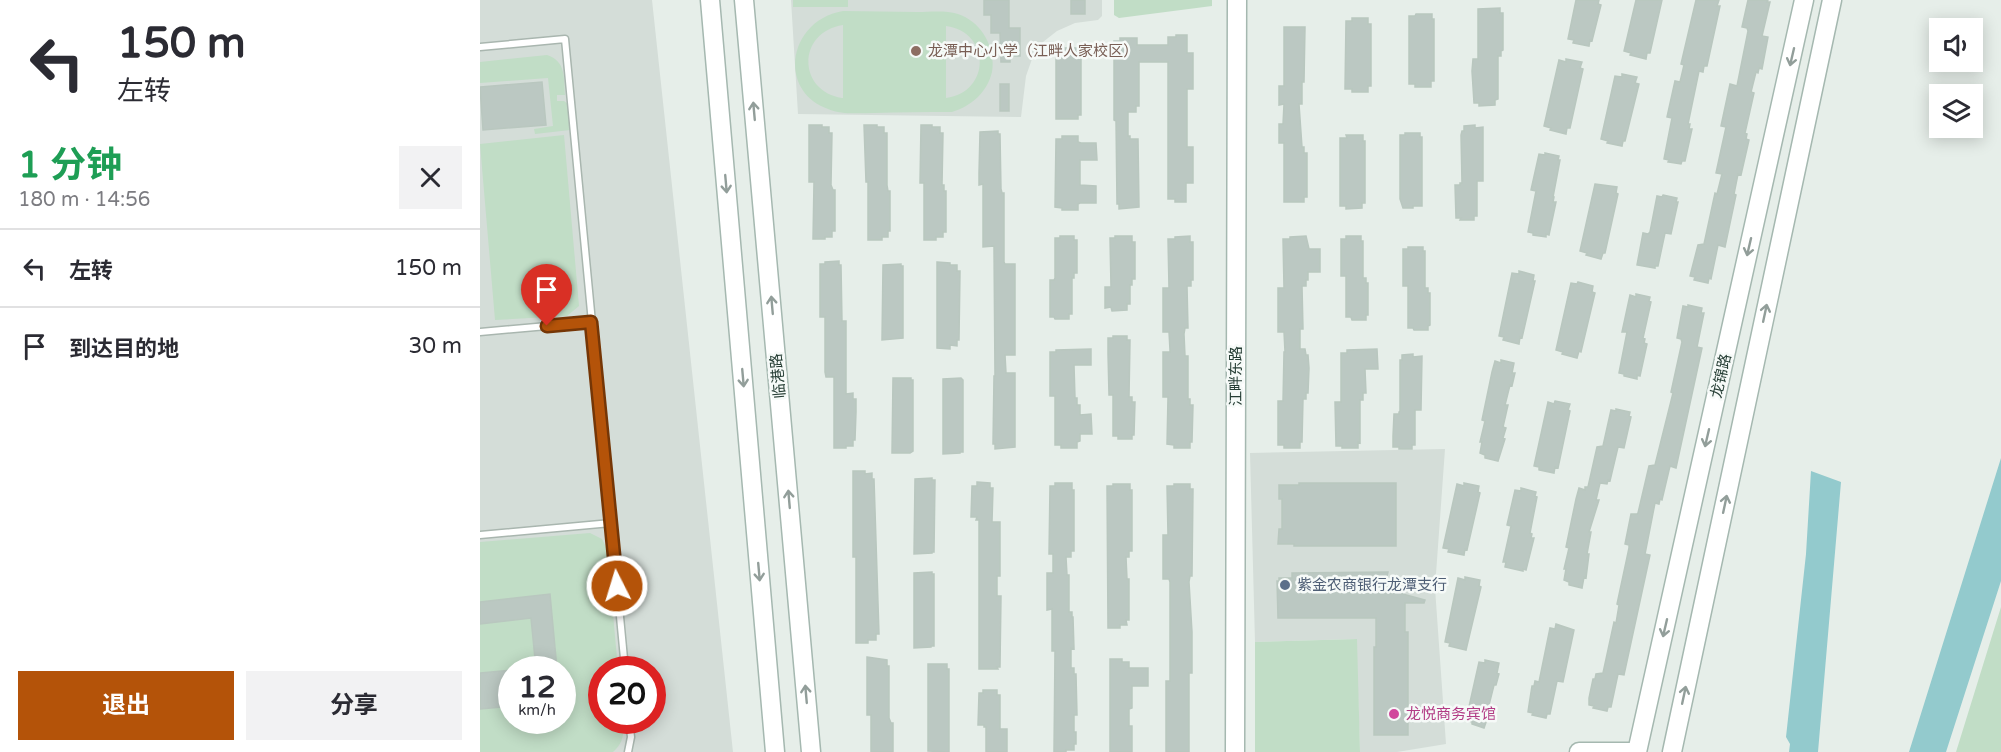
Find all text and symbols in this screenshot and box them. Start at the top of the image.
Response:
text: 150 m [117,18,246,69]
map controls [1929,18,1983,138]
button: sound [1929,18,1983,72]
icon: left [18,24,96,102]
place label: 龙潭中心小学（江畔人家校区） [928,42,1138,60]
marker: 龙潭中心小学（江畔人家校区） [909,44,923,58]
one-way arrow [1785,47,1797,66]
text: 左转 [117,75,171,108]
button: layers [1929,84,1983,138]
one-way arrow [749,102,760,121]
text: 1 分钟 [18,144,122,187]
button: close [399,146,462,209]
one-way arrow [721,173,732,193]
text: 180 m · 14:56 [18,188,150,212]
one-way arrow [1743,238,1755,257]
icon: left [18,252,51,285]
text: 150 m [395,255,462,281]
text: 左转 [69,258,113,284]
pin [521,264,572,326]
icon: arrive [530,273,563,306]
one-way arrow [766,296,777,316]
one-way arrow [1760,304,1772,323]
icon: arrive [18,330,51,363]
text: 30 m [408,333,462,359]
text: 到达目的地 [69,336,179,362]
street label: 江畔东路 [1227,346,1245,406]
street label: 龙锦路 [1707,352,1735,400]
street label: 临港路 [767,353,789,399]
one-way arrow [738,368,749,388]
one-way arrow [1701,428,1712,447]
one-way arrow [783,490,794,510]
one-way arrow [1720,495,1731,514]
position arrow [585,554,649,618]
one-way arrow [754,562,765,582]
place label: 紫金农商银行龙潭支行 [1297,576,1447,594]
marker: 紫金农商银行龙潭支行 [1278,578,1292,592]
one-way arrow [1659,618,1670,637]
speed limit sign: 20 [588,656,666,734]
text: 12 [518,669,556,706]
button: 退出 [18,671,234,740]
button: 分享 [246,671,462,740]
one-way arrow [800,684,811,704]
one-way arrow [1679,686,1690,705]
text: km/h [518,701,556,719]
place label: 龙悦商务宾馆 [1406,705,1496,723]
marker: 龙悦商务宾馆 [1387,707,1401,721]

